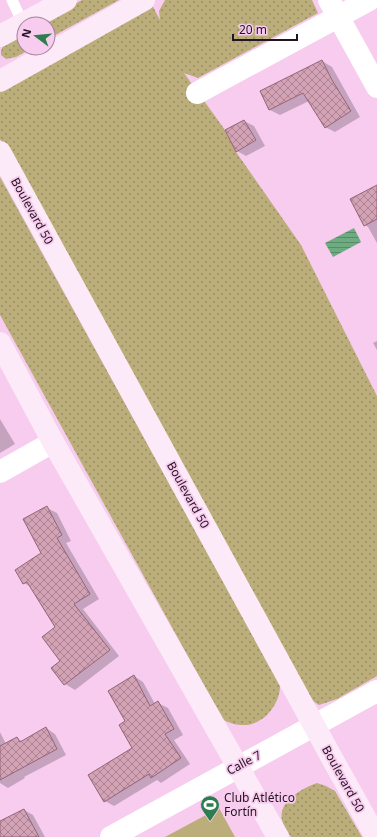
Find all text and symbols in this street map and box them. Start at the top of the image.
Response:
north arrow [16,16,56,56]
scale bar [233,16,297,42]
text: 20 m [239,21,267,38]
text: N [17,27,34,39]
street label: Boulevard 50 [7,174,58,247]
street label: Boulevard 50 [163,458,214,531]
street label: Boulevard 50 [318,742,369,815]
street label: Calle 7 [223,746,264,779]
place label: Club Atlético Fortín [224,789,295,820]
sports icon: Club Atlético Fortín [199,794,221,822]

